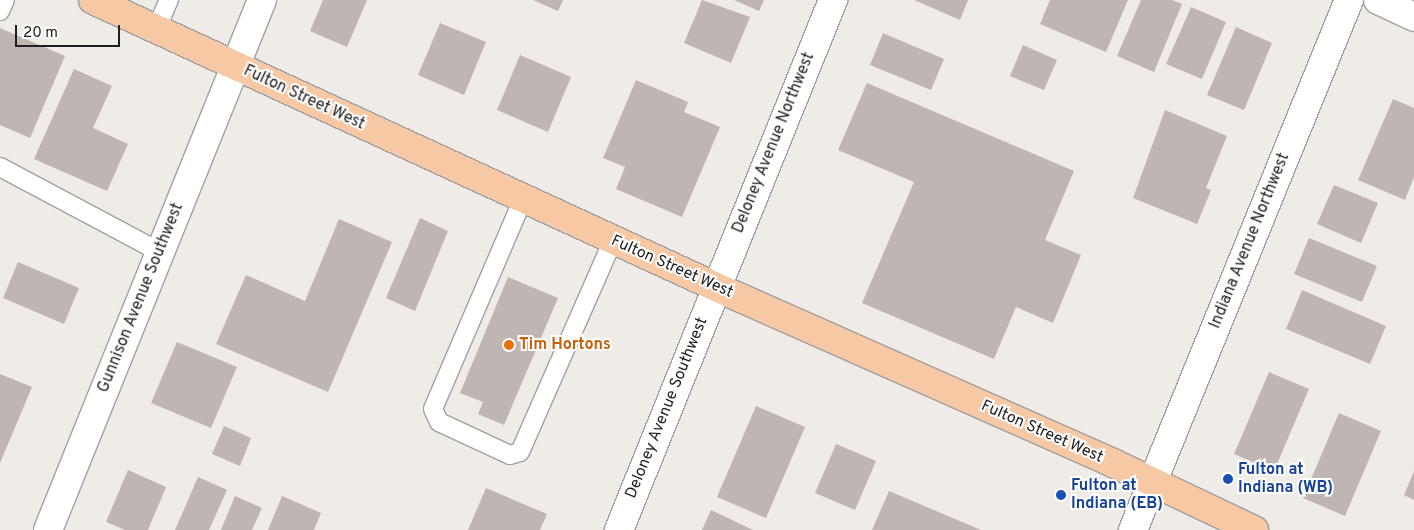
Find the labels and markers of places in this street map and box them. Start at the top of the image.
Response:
place label: Tim Hortons [519,335,611,355]
marker: Tim Hortons [503,339,515,351]
place label: Fulton at Indiana (WB) [1238,460,1333,498]
marker: Fulton at Indiana (WB) [1222,473,1234,485]
place label: Fulton at Indiana (EB) [1071,476,1163,514]
marker: Fulton at Indiana (EB) [1055,489,1067,501]

